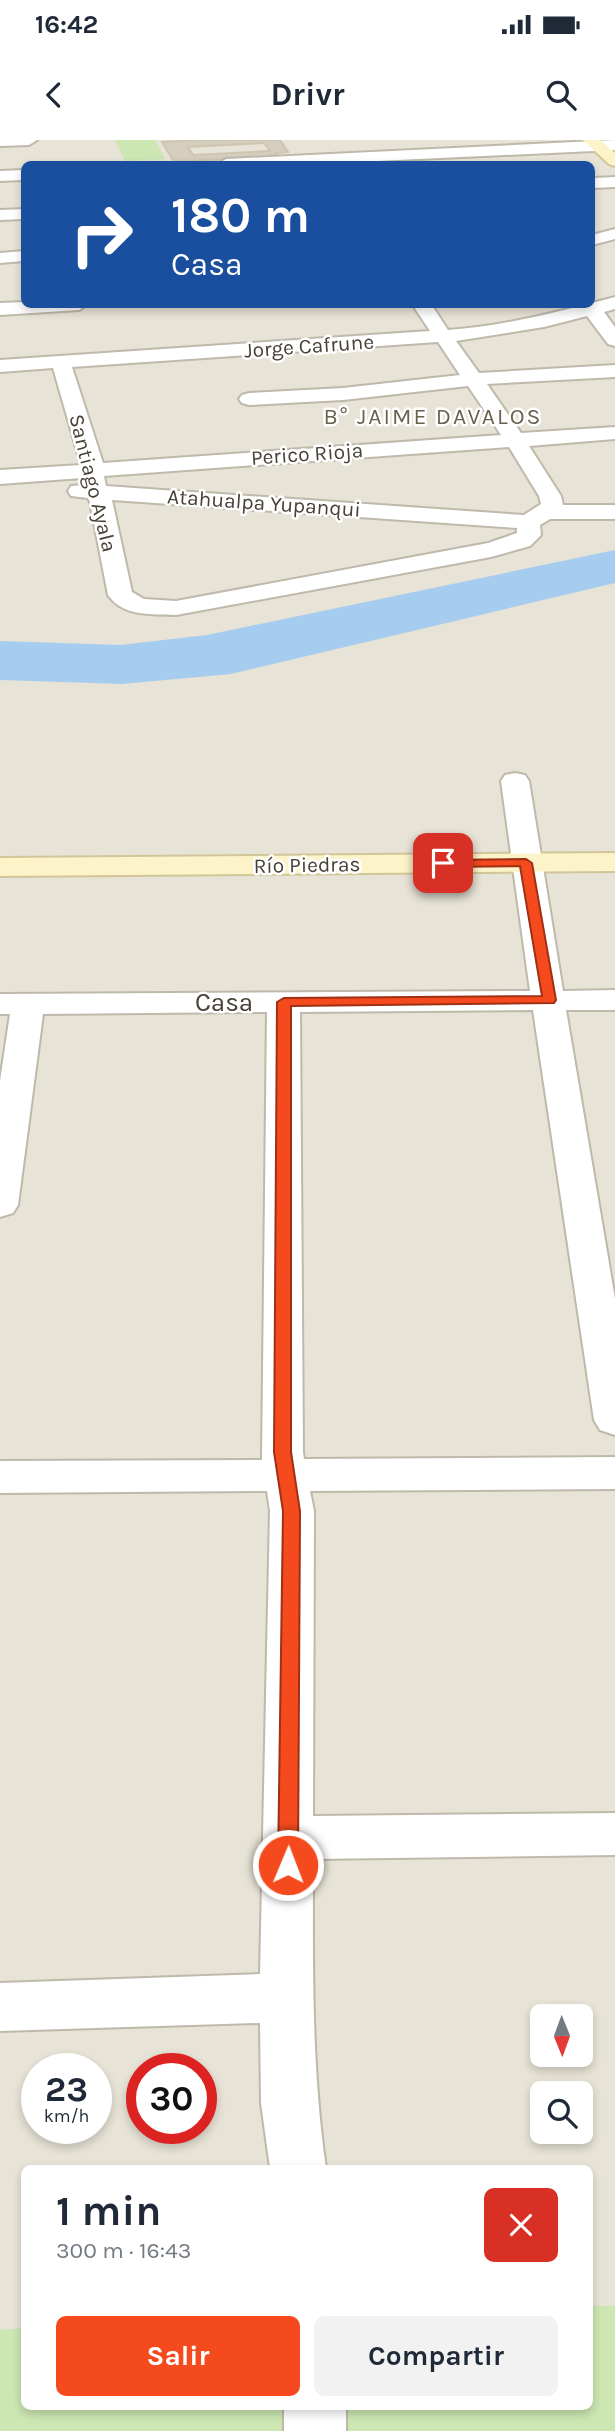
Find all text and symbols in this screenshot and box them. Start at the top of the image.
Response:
text: 16:42 [35,9,98,40]
icon: back [35,76,73,114]
text: Drivr [270,76,345,113]
icon: search [542,76,580,114]
text: 180 m [171,187,310,244]
icon: right [56,189,147,280]
text: Casa [171,246,243,283]
street label: Jorge Cafrune [243,329,375,363]
district label: B° JAIME DAVALOS [323,403,543,430]
street label: Santiago Ayala [64,412,122,554]
street label: Perico Rioja [250,438,364,470]
street label: Atahualpa Yupanqui [167,484,361,522]
pin [413,833,473,893]
icon: arrive [424,844,462,882]
street label: Río Piedras [253,852,361,878]
street label: Casa [195,987,253,1018]
position arrow [251,1828,325,1902]
north arrow [530,2004,593,2067]
map controls [530,2004,593,2144]
speed limit sign: 30 [126,2053,217,2144]
text: 23 [45,2069,88,2110]
button: search [530,2081,593,2144]
text: km/h [44,2105,89,2127]
text: 1 min [56,2186,161,2236]
button: close [484,2188,558,2262]
text: 300 m · 16:43 [56,2237,191,2264]
button: Salir [56,2316,300,2396]
button: Compartir [314,2316,558,2396]

